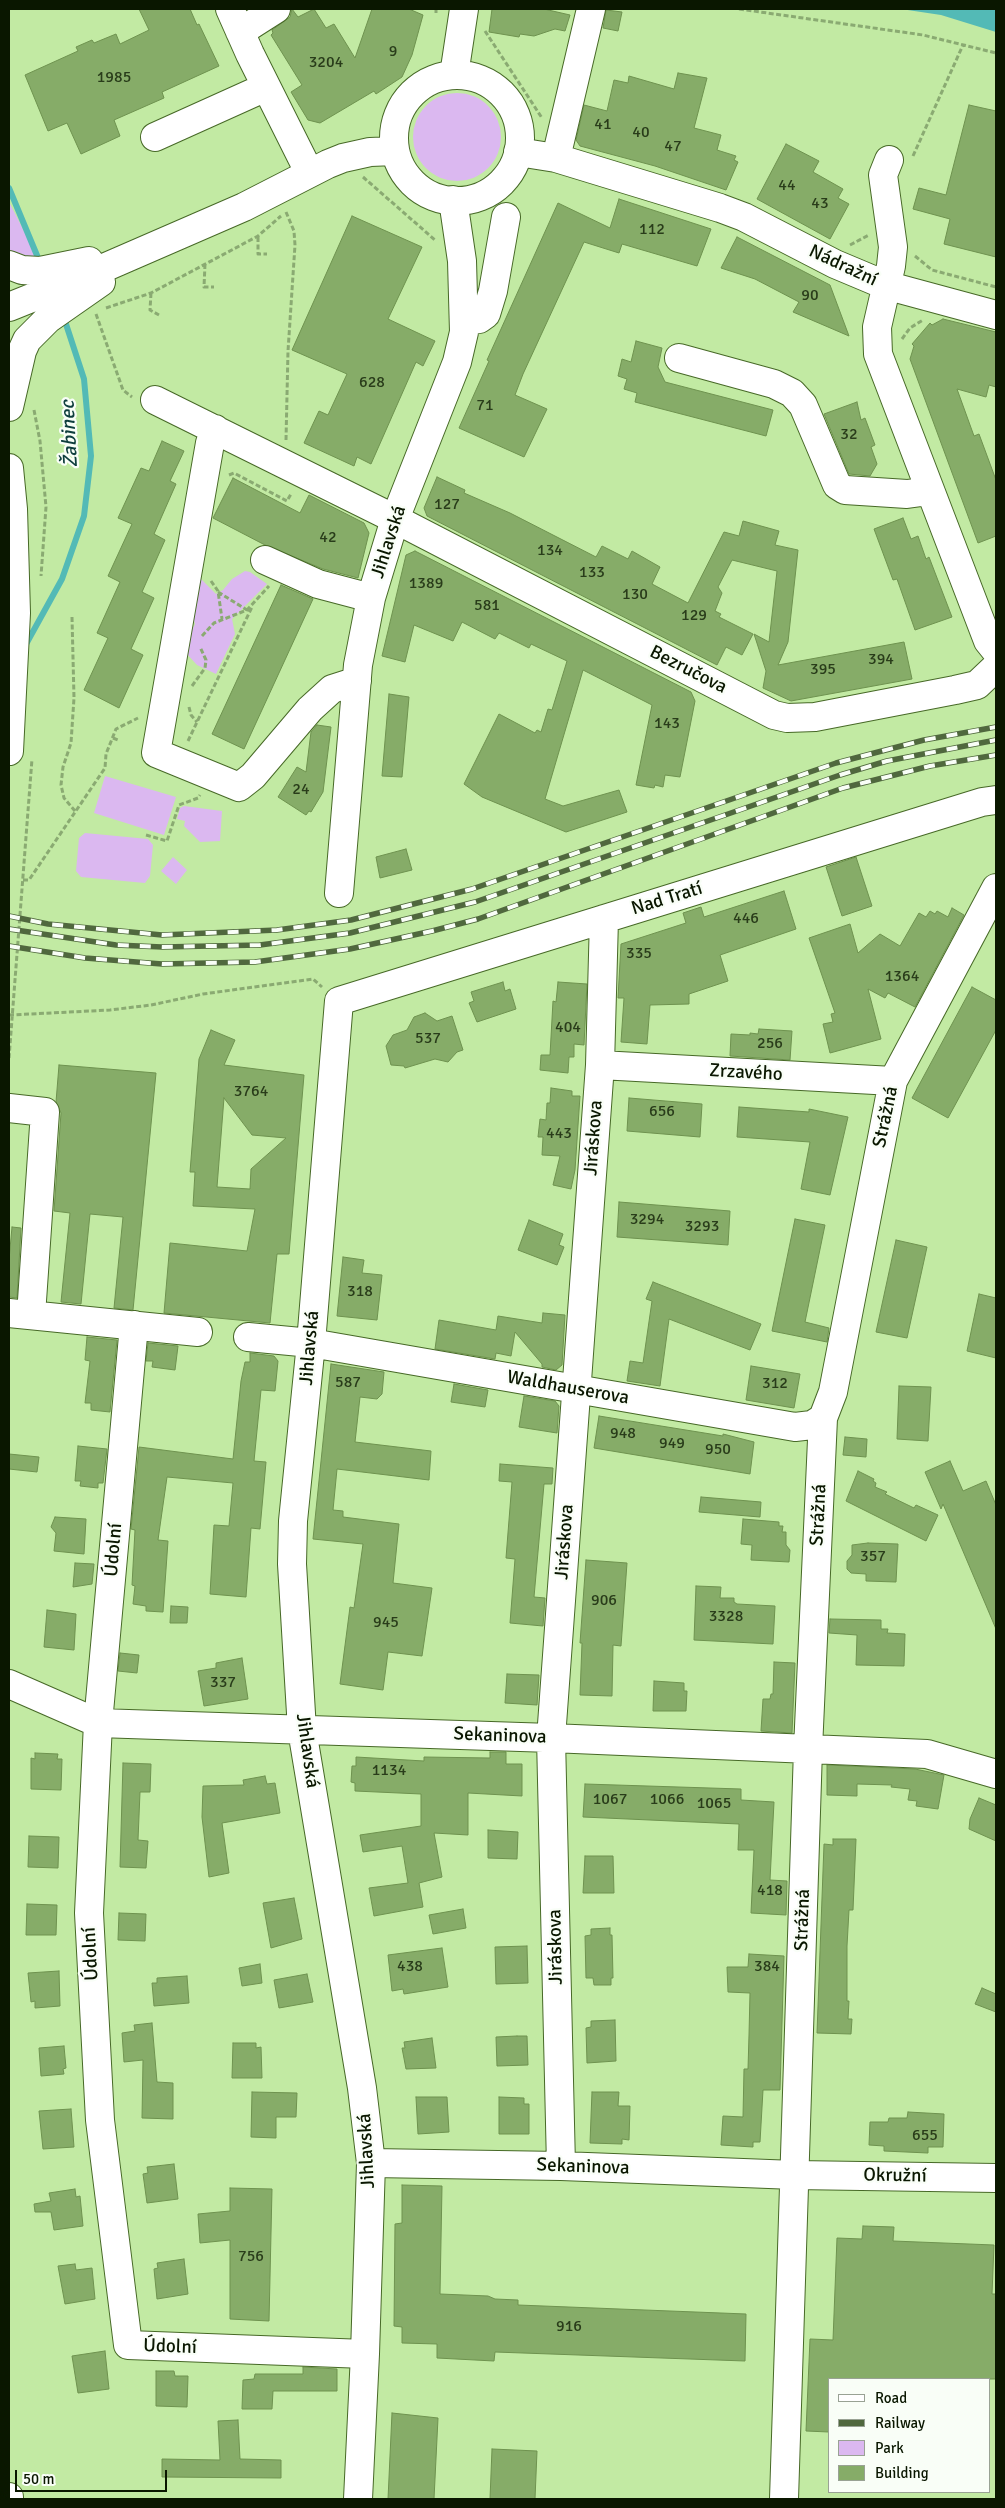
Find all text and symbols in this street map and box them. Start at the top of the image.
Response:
house number: 9 [389,42,397,62]
house number: 3204 [309,53,343,73]
house number: 1985 [97,68,131,88]
house number: 41 [594,115,612,135]
house number: 40 [632,123,650,143]
house number: 47 [664,137,682,157]
house number: 44 [778,176,796,196]
house number: 43 [811,194,829,214]
house number: 112 [639,220,665,240]
street label: Nádražní [805,240,881,292]
house number: 90 [801,286,819,306]
house number: 628 [359,373,385,393]
house number: 71 [476,396,494,416]
water label: Žabinec [56,400,84,468]
house number: 32 [840,425,858,445]
house number: 127 [434,495,460,515]
street label: Jihlavská [367,503,411,581]
house number: 42 [319,528,337,548]
house number: 134 [537,541,563,561]
house number: 133 [579,563,605,583]
house number: 1389 [409,574,443,594]
house number: 130 [622,585,648,605]
house number: 581 [474,596,500,616]
house number: 129 [681,606,707,626]
street label: Bezručova [646,641,730,699]
house number: 394 [868,650,894,670]
house number: 395 [810,660,836,680]
house number: 143 [654,714,680,734]
house number: 24 [292,780,310,800]
street label: Nad Tratí [629,877,705,921]
house number: 446 [733,909,759,929]
house number: 335 [626,944,652,964]
house number: 1364 [885,967,919,987]
house number: 404 [555,1018,581,1038]
house number: 537 [415,1029,441,1049]
house number: 256 [757,1034,783,1054]
street label: Zrzavého [709,1060,783,1086]
house number: 3764 [234,1082,268,1102]
street label: Strážná [868,1084,904,1150]
street label: Jiráskova [580,1100,608,1176]
house number: 656 [649,1102,675,1122]
house number: 443 [546,1124,572,1144]
house number: 3294 [630,1210,664,1230]
house number: 3293 [685,1217,719,1237]
house number: 318 [347,1282,373,1302]
street label: Jihlavská [295,1310,325,1386]
street label: Waldhauserova [505,1366,631,1410]
house number: 587 [335,1373,361,1393]
house number: 312 [762,1374,788,1394]
house number: 948 [610,1424,636,1444]
house number: 949 [659,1434,685,1454]
house number: 950 [705,1440,731,1460]
street label: Strážná [806,1483,832,1547]
street label: Jiráskova [551,1504,579,1580]
street label: Údolní [100,1522,128,1578]
house number: 357 [860,1547,886,1567]
house number: 906 [591,1591,617,1611]
house number: 3328 [709,1607,743,1627]
house number: 945 [373,1613,399,1633]
house number: 337 [210,1673,236,1693]
street label: Jihlavská [290,1712,324,1790]
street label: Sekaninova [453,1723,547,1749]
house number: 1134 [372,1761,406,1781]
house number: 1067 [593,1790,627,1810]
house number: 1066 [650,1790,684,1810]
house number: 1065 [697,1794,731,1814]
house number: 418 [757,1881,783,1901]
street label: Strážná [791,1889,815,1951]
street label: Jiráskova [544,1909,568,1985]
street label: Údolní [78,1927,104,1981]
house number: 438 [397,1957,423,1977]
house number: 384 [754,1957,780,1977]
street label: Jihlavská [354,2113,380,2189]
house number: 655 [912,2126,938,2146]
street label: Sekaninova [536,2154,630,2180]
street label: Okružní [863,2164,927,2188]
house number: 756 [238,2247,264,2267]
house number: 916 [556,2317,582,2337]
street label: Údolní [143,2335,197,2359]
legend [828,2378,990,2493]
text: Road [875,2389,907,2407]
text: Railway [875,2414,925,2432]
text: Park [875,2439,904,2457]
scale bar [18,2460,170,2492]
text: Building [875,2464,929,2482]
text: 50 m [23,2470,54,2488]

